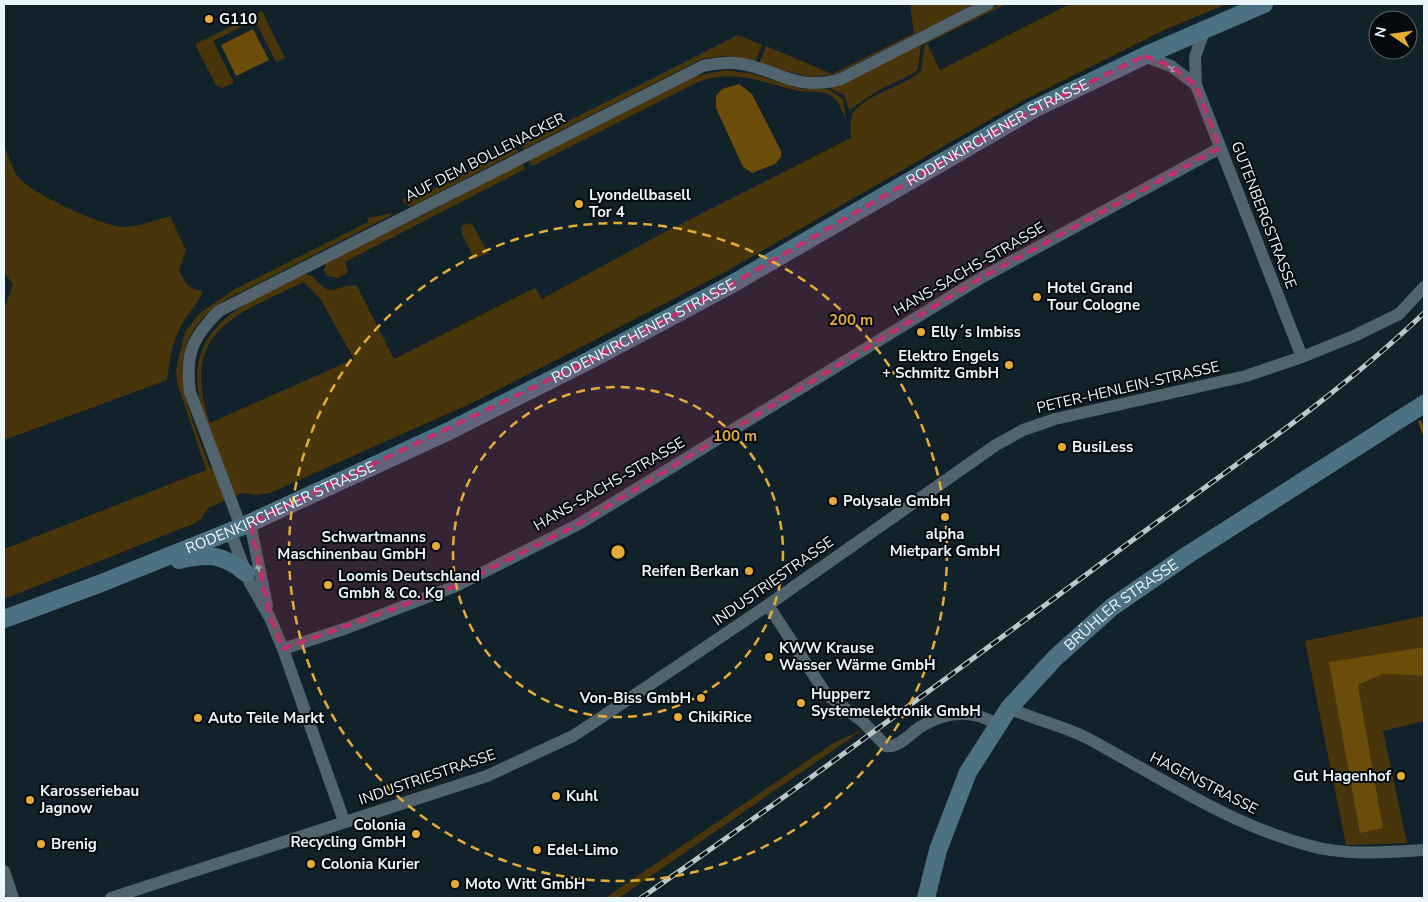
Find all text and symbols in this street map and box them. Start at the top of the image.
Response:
place label: G110 [219,9,257,29]
north arrow [1368,10,1418,60]
marker: G110 [203,13,215,25]
text: N [1370,25,1391,39]
one-way arrow [1164,64,1179,72]
street label: RODENKIRCHENER STRASSE [902,74,1092,191]
street label: AUF DEM BOLLENACKER [402,108,568,206]
street label: GUTENBERGSTRASSE [1227,138,1301,292]
place label: Lyondellbasell Tor 4 [589,185,691,222]
marker: Lyondellbasell Tor 4 [573,198,585,210]
street label: HANS-SACHS-STRASSE [890,217,1048,321]
street label: RODENKIRCHENER STRASSE [548,274,739,388]
place label: Hotel Grand Tour Cologne [1047,278,1140,315]
marker: Hotel Grand Tour Cologne [1031,291,1043,303]
text: 200 m [829,310,873,330]
place label: Elly´s Imbiss [931,322,1021,342]
marker: Elly´s Imbiss [915,326,927,338]
place label: Elektro Engels + Schmitz GmbH [882,346,999,383]
street label: PETER-HENLEIN-STRASSE [1035,356,1221,418]
marker: Elektro Engels + Schmitz GmbH [1003,359,1015,371]
text: 100 m [713,426,757,446]
street label: HANS-SACHS-STRASSE [530,432,688,536]
place label: BusiLess [1072,437,1133,457]
marker: BusiLess [1056,441,1068,453]
street label: RODENKIRCHENER STRASSE [182,456,378,558]
place label: Polysale GmbH [843,491,951,511]
marker: Polysale GmbH [827,495,839,507]
marker: alpha Mietpark GmbH [939,511,951,523]
place label: alpha Mietpark GmbH [890,524,1000,561]
place label: Schwartmanns Maschinenbau GmbH [277,527,426,564]
street label: INDUSTRIESTRASSE [709,532,837,630]
marker: Schwartmanns Maschinenbau GmbH [430,540,442,552]
centre of rings [609,543,627,561]
street label: BRÜHLER STRASSE [1060,554,1182,655]
place label: Reifen Berkan [641,561,739,581]
one-way arrow [255,562,263,578]
marker: Reifen Berkan [743,565,755,577]
place label: Loomis Deutschland Gmbh & Co. Kg [338,566,480,603]
marker: Loomis Deutschland Gmbh & Co. Kg [322,579,334,591]
place label: KWW Krause Wasser Wärme GmbH [779,638,936,675]
marker: KWW Krause Wasser Wärme GmbH [763,651,775,663]
place label: Hupperz Systemelektronik GmbH [811,684,981,721]
place label: Von-Biss GmbH [579,688,691,708]
marker: Von-Biss GmbH [695,692,707,704]
marker: Hupperz Systemelektronik GmbH [795,697,807,709]
place label: ChikiRice [688,707,752,727]
place label: Auto Teile Markt [208,708,324,728]
marker: ChikiRice [672,711,684,723]
marker: Auto Teile Markt [192,712,204,724]
street label: INDUSTRIESTRASSE [356,744,498,810]
street label: HAGENSTRASSE [1147,747,1261,819]
place label: Gut Hagenhof [1293,766,1392,786]
marker: Gut Hagenhof [1395,770,1407,782]
place label: Karosseriebau Jagnow [39,781,139,818]
place label: Kuhl [566,786,598,806]
marker: Kuhl [550,790,562,802]
marker: Karosseriebau Jagnow [24,794,36,806]
place label: Colonia Recycling GmbH [290,815,406,852]
marker: Colonia Recycling GmbH [410,828,422,840]
place label: Brenig [51,834,97,854]
marker: Brenig [35,838,47,850]
place label: Edel-Limo [547,840,619,860]
marker: Edel-Limo [531,844,543,856]
place label: Colonia Kurier [321,854,420,874]
marker: Colonia Kurier [305,858,317,870]
place label: Moto Witt GmbH [465,874,585,894]
marker: Moto Witt GmbH [449,878,461,890]

